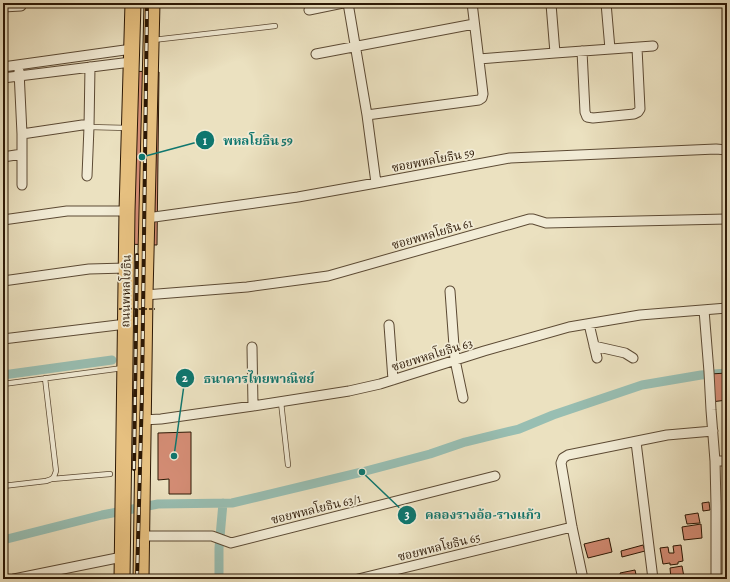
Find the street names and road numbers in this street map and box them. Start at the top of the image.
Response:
street label: ซอยพหลโยธิน 59 [390,143,476,176]
street label: ซอยพหลโยธิน 61 [389,214,474,253]
street label: ถนนพหลโยธิน [116,254,135,328]
street label: ซอยพหลโยธิน 63 [389,334,475,375]
street label: ซอยพหลโยธิน 63/1 [269,489,363,528]
street label: ซอยพหลโยธิน 65 [396,528,482,565]

